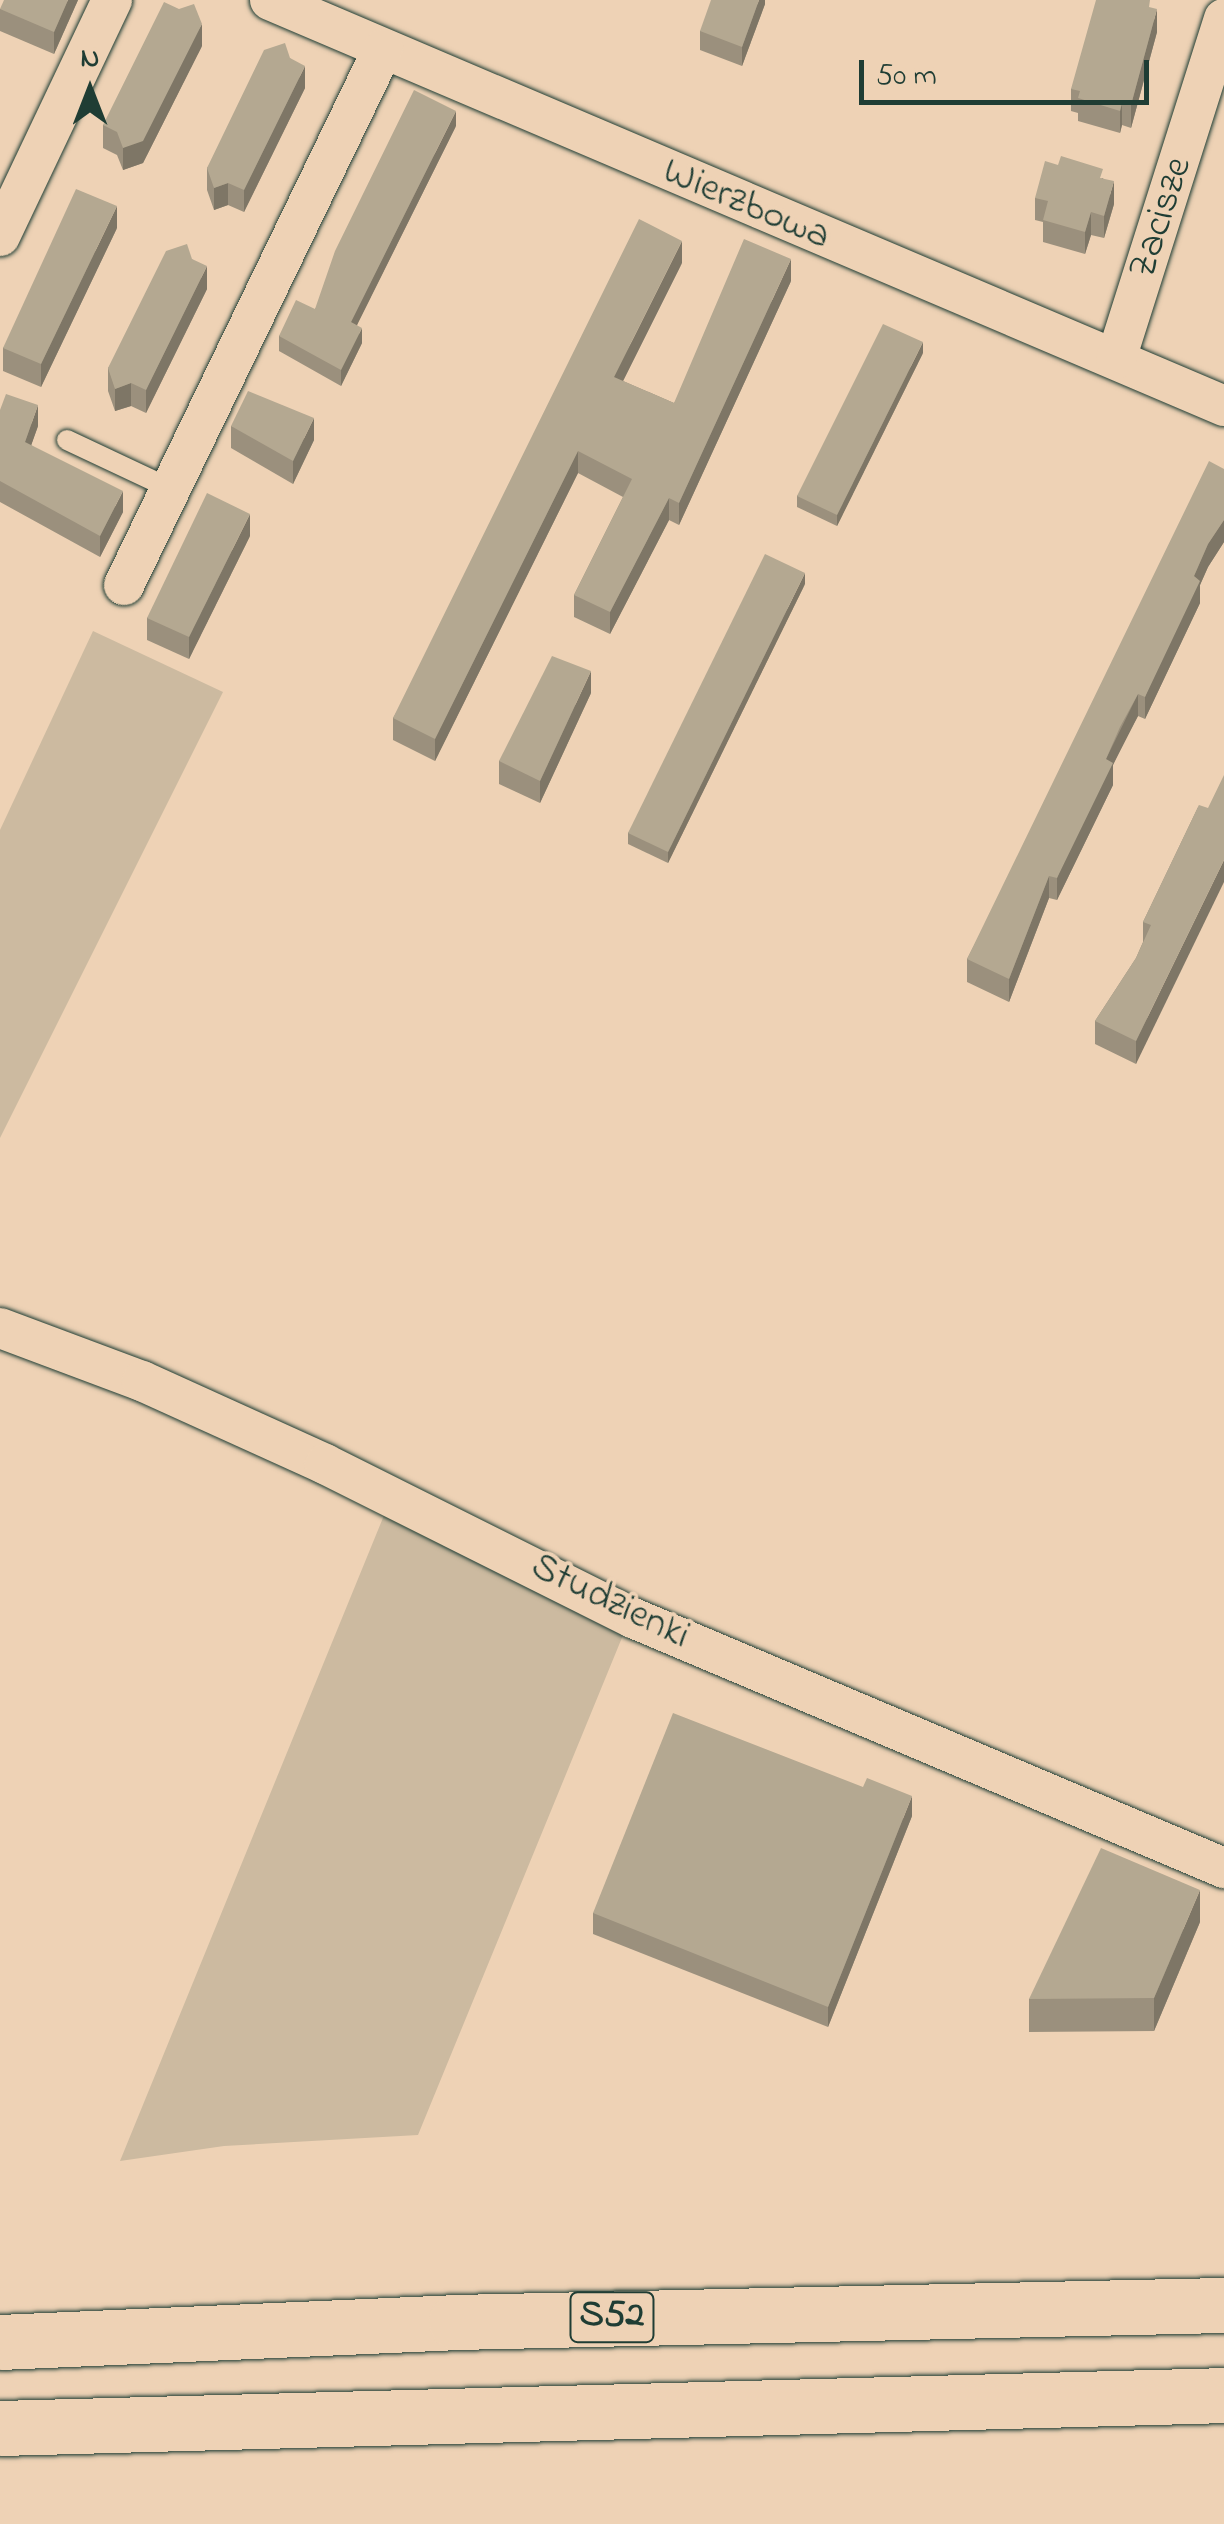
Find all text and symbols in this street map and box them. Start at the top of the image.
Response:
text: N [81,39,99,80]
north arrow [40,40,140,140]
scale bar [864,40,1154,102]
text: 50 m [876,55,937,99]
street label: Wierzbowa [655,148,837,262]
street label: Zacisze [1120,151,1204,285]
street label: Studzienki [523,1543,697,1661]
road number: S52 [567,2284,657,2350]

